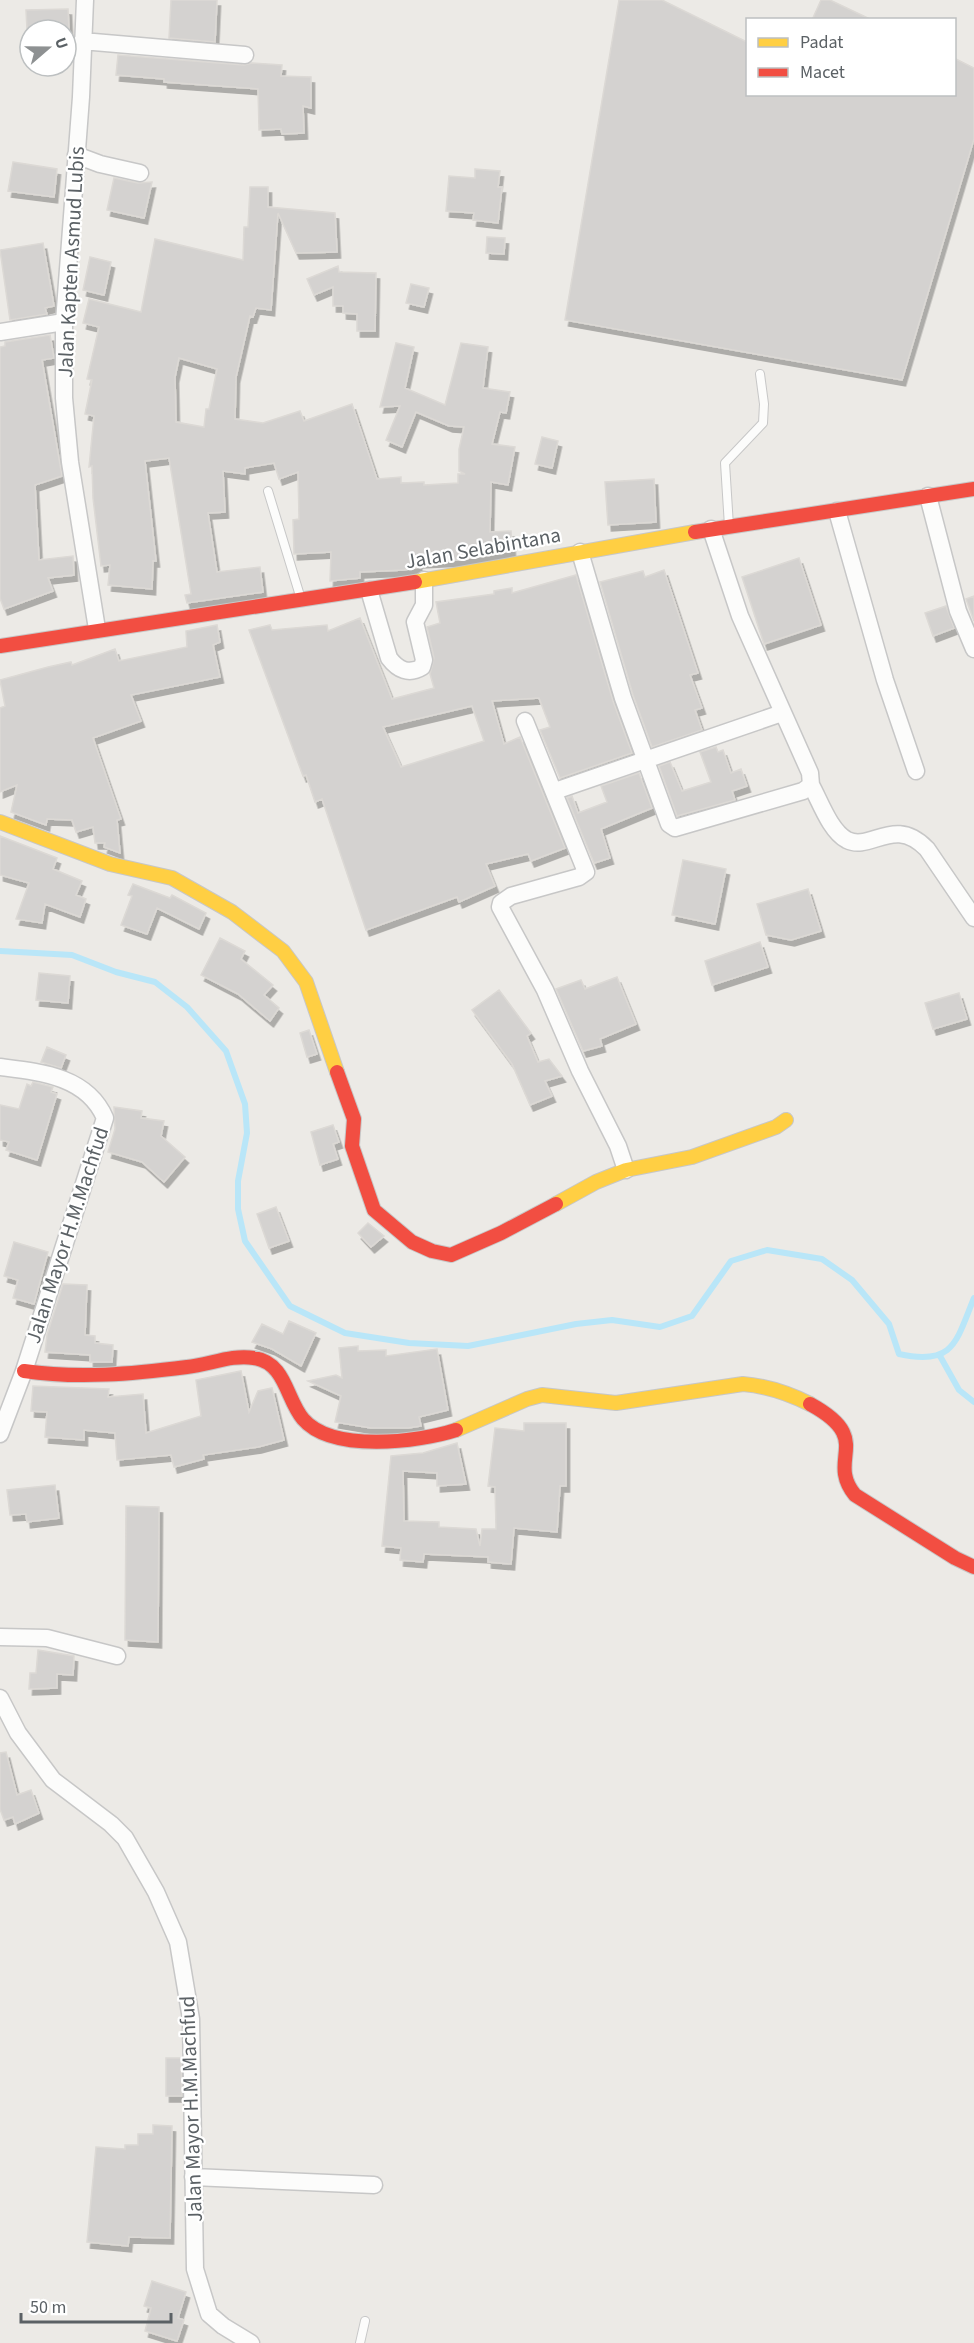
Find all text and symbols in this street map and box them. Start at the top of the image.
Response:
north arrow [18,18,78,78]
legend [746,18,956,96]
text: Padat [800,30,843,55]
text: U [49,34,73,52]
text: Macet [800,60,845,85]
street label: Jalan Kapten Asmud Lubis [50,145,92,378]
street label: Jalan Selabintana [403,520,563,576]
street label: Jalan Mayor H.M.Machfud [18,1123,116,1347]
street label: Jalan Mayor H.M.Machfud [172,1995,210,2223]
scale bar [21,2286,171,2324]
text: 50 m [30,2295,66,2320]

